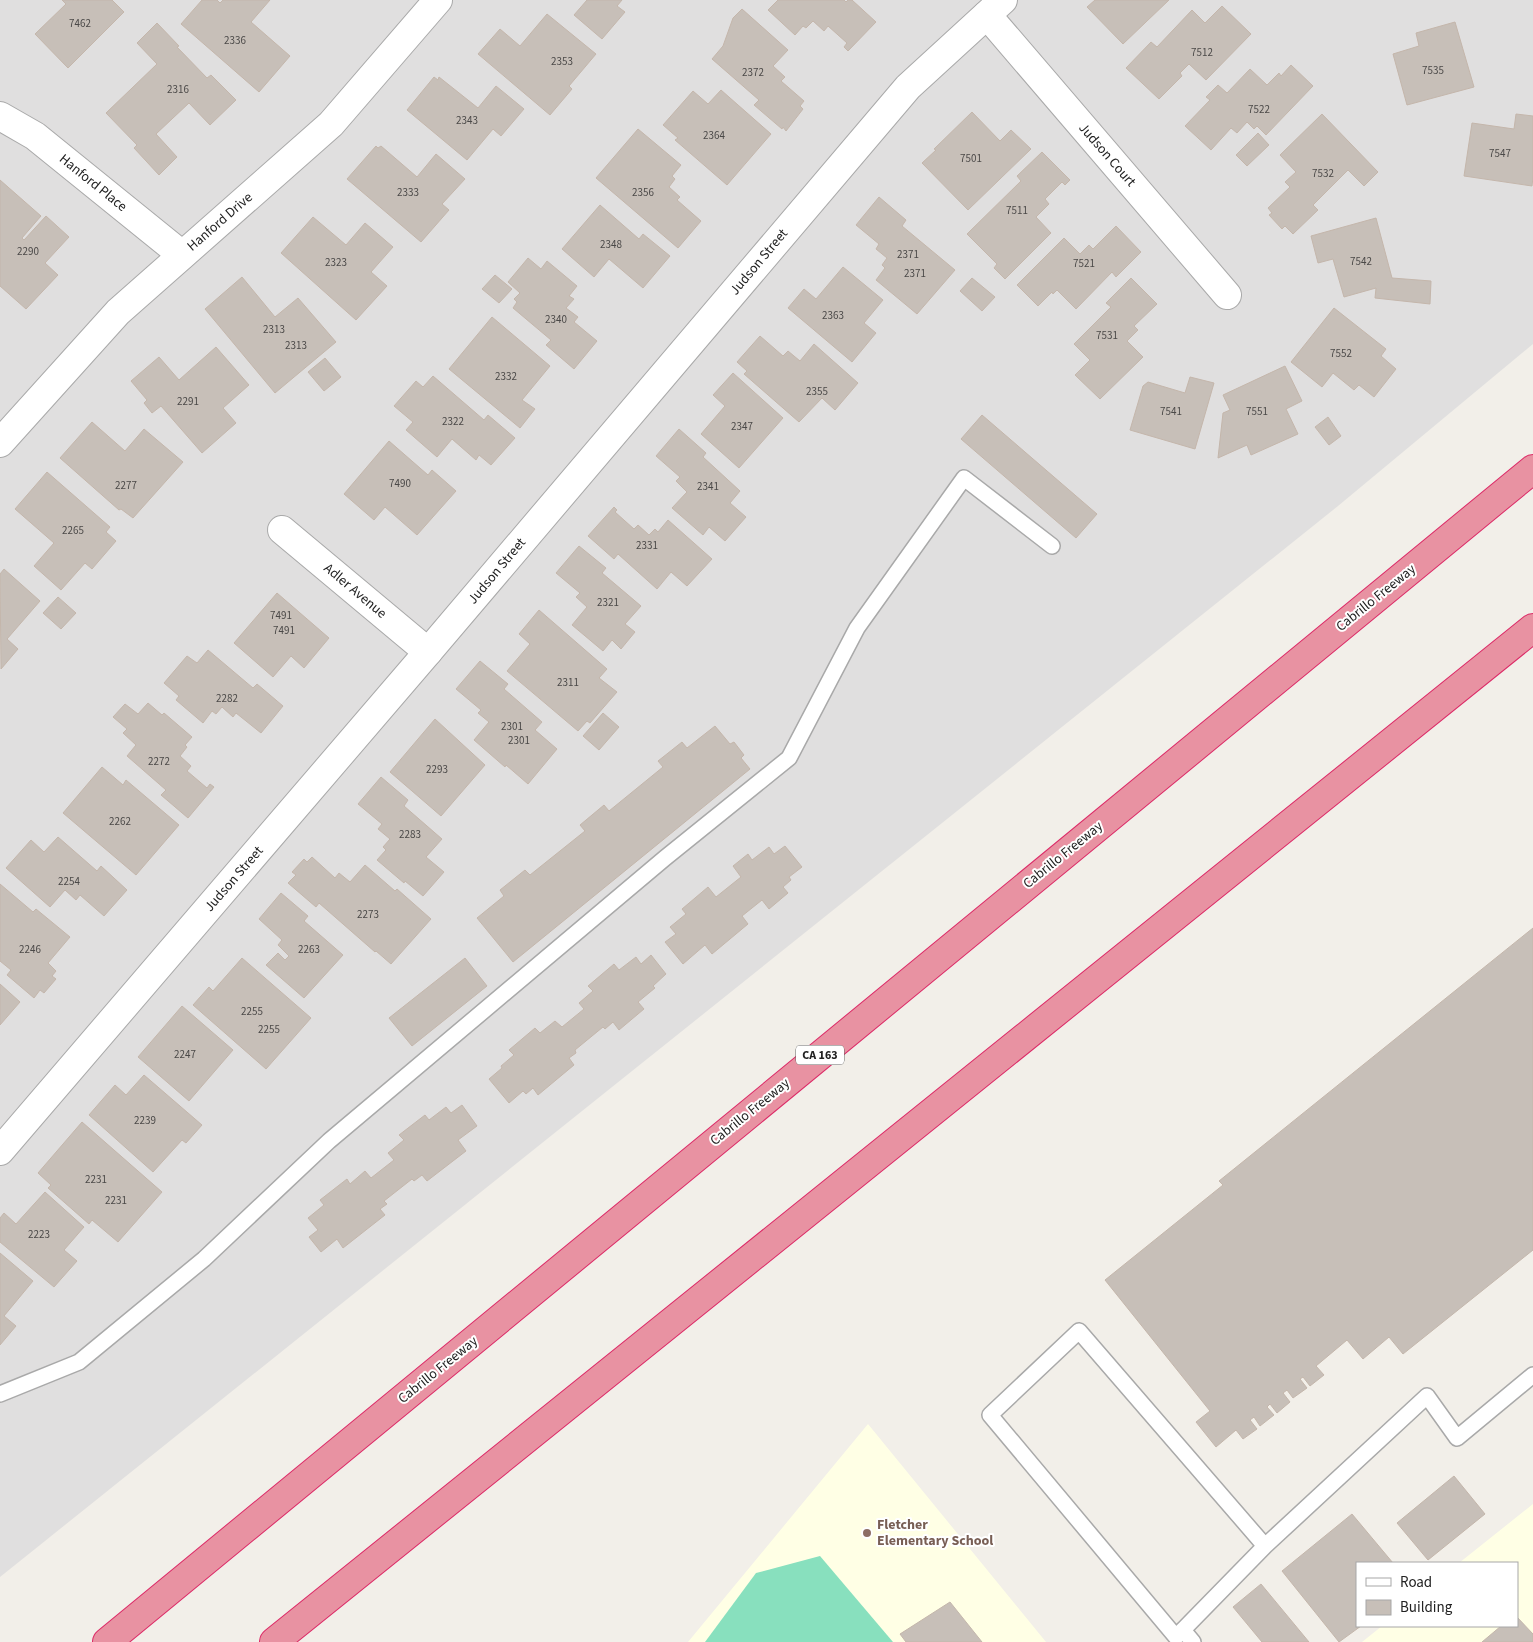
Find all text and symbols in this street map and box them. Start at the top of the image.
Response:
house number: 7462 [69,16,91,31]
house number: 2336 [224,33,246,48]
house number: 7512 [1191,45,1213,60]
house number: 2353 [551,54,573,69]
house number: 7535 [1422,63,1444,78]
house number: 2372 [742,65,764,80]
house number: 2316 [167,82,189,97]
house number: 7522 [1248,102,1270,117]
house number: 2343 [456,113,478,128]
street label: Judson Court [1074,119,1141,191]
house number: 2364 [703,128,725,143]
house number: 7547 [1489,146,1511,161]
street label: Hanford Place [55,149,131,217]
house number: 7501 [960,151,982,166]
house number: 7532 [1312,166,1334,181]
house number: 2333 [397,185,419,200]
house number: 2356 [632,185,654,200]
street label: Hanford Drive [183,188,257,256]
house number: 7511 [1006,203,1028,218]
street label: Judson Street [725,224,793,299]
house number: 2348 [600,237,622,252]
house number: 2290 [17,244,39,259]
house number: 2371 [897,247,919,262]
house number: 7542 [1350,254,1372,269]
house number: 2323 [325,255,347,270]
house number: 7521 [1073,256,1095,271]
house number: 2371 [904,266,926,281]
house number: 2363 [822,308,844,323]
house number: 2340 [545,312,567,327]
house number: 2313 [263,322,285,337]
house number: 7531 [1096,328,1118,343]
house number: 2313 [285,338,307,353]
house number: 7552 [1330,346,1352,361]
house number: 2332 [495,369,517,384]
house number: 2355 [806,384,828,399]
house number: 2291 [177,394,199,409]
house number: 7541 [1160,404,1182,419]
house number: 7551 [1246,404,1268,419]
house number: 2322 [442,414,464,429]
house number: 2347 [731,419,753,434]
house number: 7490 [389,476,411,491]
house number: 2277 [115,478,137,493]
house number: 2341 [697,479,719,494]
house number: 2265 [62,523,84,538]
street label: Judson Street [463,533,531,608]
house number: 2331 [636,538,658,553]
street label: Adler Avenue [319,559,391,623]
street label: Cabrillo Freeway [1332,559,1421,636]
house number: 2321 [597,595,619,610]
house number: 7491 [270,608,292,623]
house number: 7491 [273,623,295,638]
house number: 2311 [557,675,579,690]
house number: 2282 [216,691,238,706]
house number: 2301 [501,719,523,734]
house number: 2301 [508,733,530,748]
house number: 2272 [148,754,170,769]
house number: 2293 [426,762,448,777]
house number: 2262 [109,814,131,829]
street label: Cabrillo Freeway [1019,816,1108,893]
house number: 2283 [399,827,421,842]
street label: Judson Street [200,842,268,916]
house number: 2254 [58,874,80,889]
house number: 2273 [357,907,379,922]
house number: 2246 [19,942,41,957]
house number: 2263 [298,942,320,957]
house number: 2255 [241,1004,263,1019]
house number: 2255 [258,1022,280,1037]
road number: CA 163 [796,1046,844,1064]
house number: 2247 [174,1047,196,1062]
street label: Cabrillo Freeway [706,1073,795,1150]
house number: 2239 [134,1113,156,1128]
house number: 2231 [85,1172,107,1187]
house number: 2231 [105,1193,127,1208]
house number: 2223 [28,1227,50,1242]
street label: Cabrillo Freeway [394,1331,483,1408]
place label: Fletcher Elementary School [877,1515,993,1551]
marker: Fletcher Elementary School [861,1527,873,1539]
legend [1356,1562,1518,1627]
text: Road [1400,1572,1432,1593]
text: Building [1400,1597,1453,1618]

